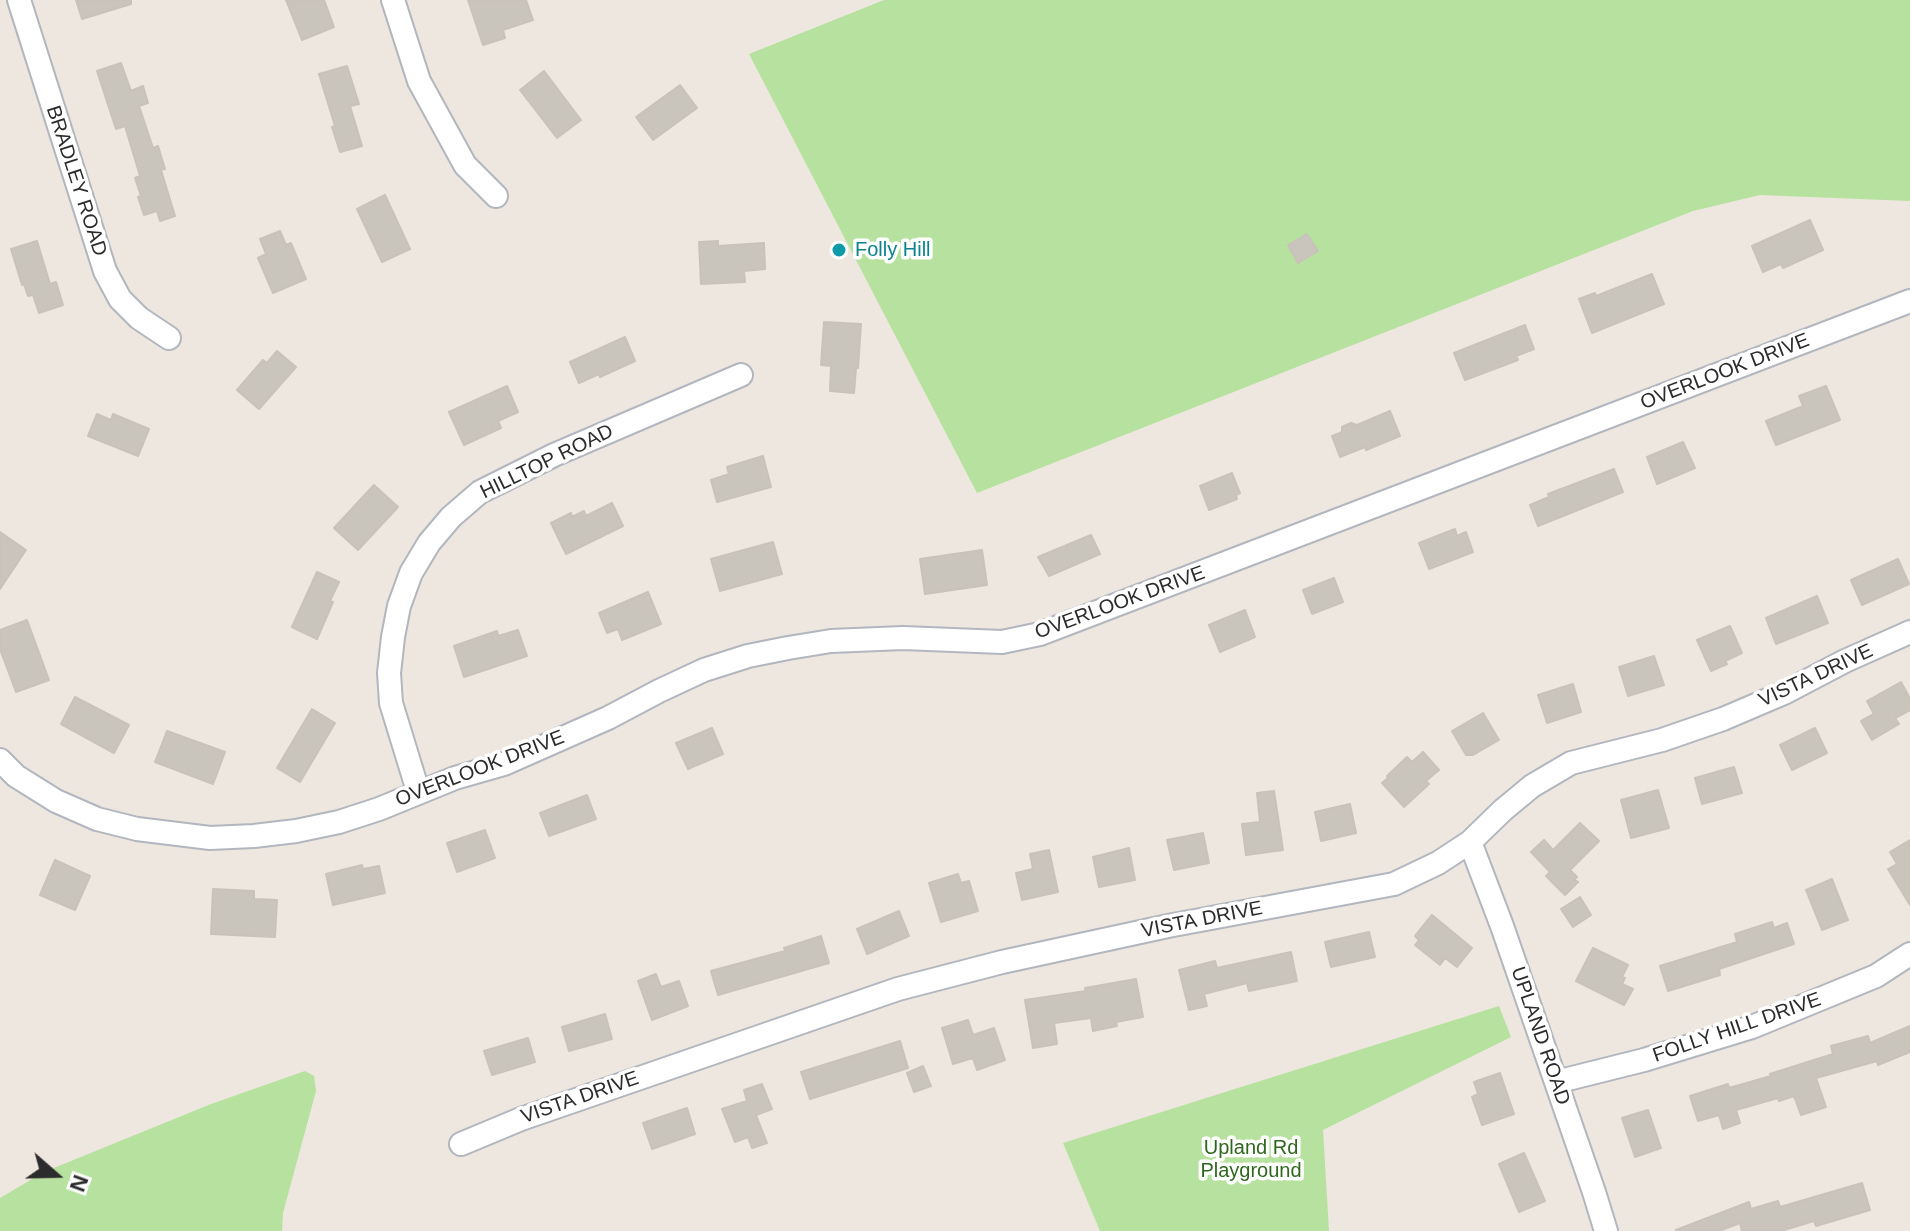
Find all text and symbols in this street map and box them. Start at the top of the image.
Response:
street label: BRADLEY ROAD [40,103,112,259]
place label: Folly Hill [855,238,931,262]
marker: Folly Hill [830,241,848,259]
street label: OVERLOOK DRIVE [1637,329,1813,415]
street label: HILLTOP ROAD [477,419,617,505]
street label: OVERLOOK DRIVE [1032,561,1208,645]
street label: VISTA DRIVE [1755,639,1877,713]
street label: OVERLOOK DRIVE [392,726,568,812]
street label: VISTA DRIVE [1139,896,1265,944]
street label: UPLAND ROAD [1505,964,1575,1108]
street label: FOLLY HILL DRIVE [1650,988,1824,1068]
street label: VISTA DRIVE [518,1067,642,1129]
north arrow [16,1135,96,1215]
park label: Upland Rd Playground [1200,1136,1302,1183]
text: N [65,1172,93,1195]

